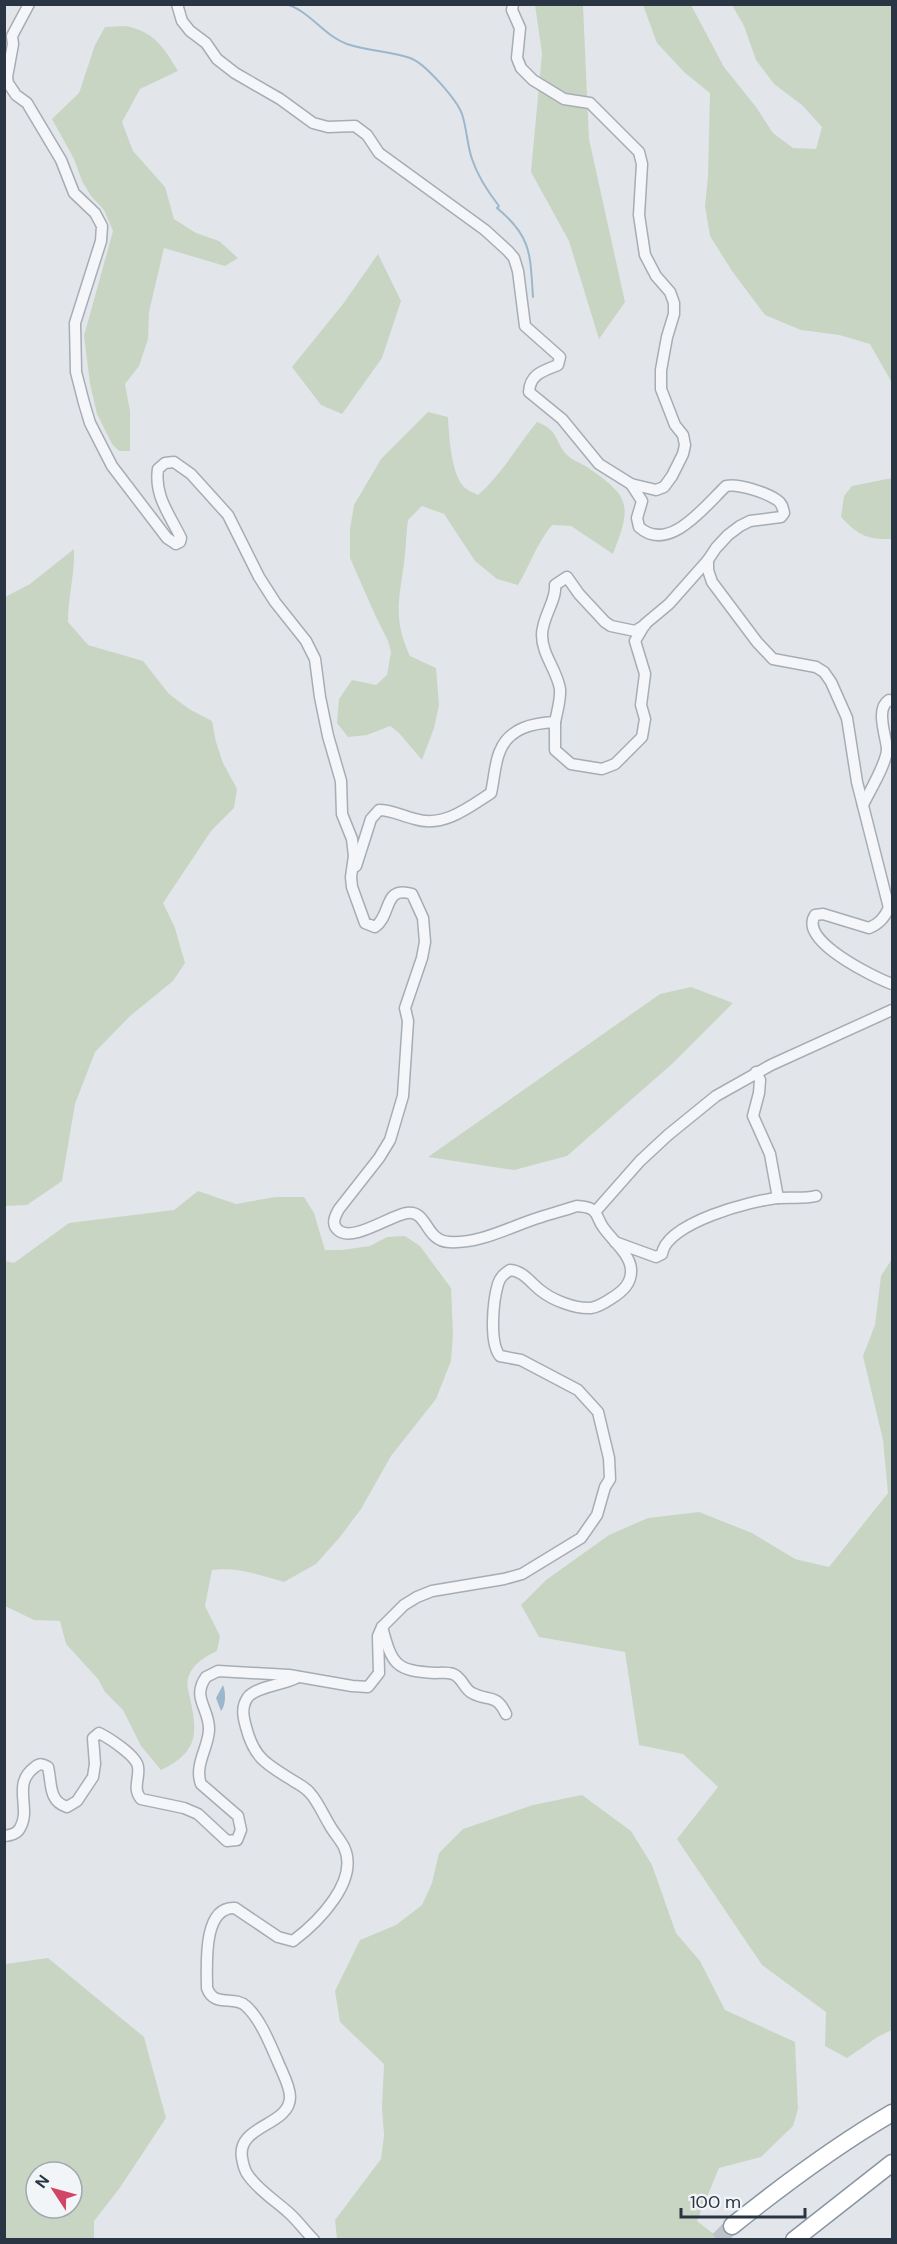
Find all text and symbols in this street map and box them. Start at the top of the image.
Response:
north arrow [24,2160,84,2220]
text: N [30,2171,54,2192]
scale bar [681,2181,806,2219]
text: 100 m [690,2190,741,2214]

